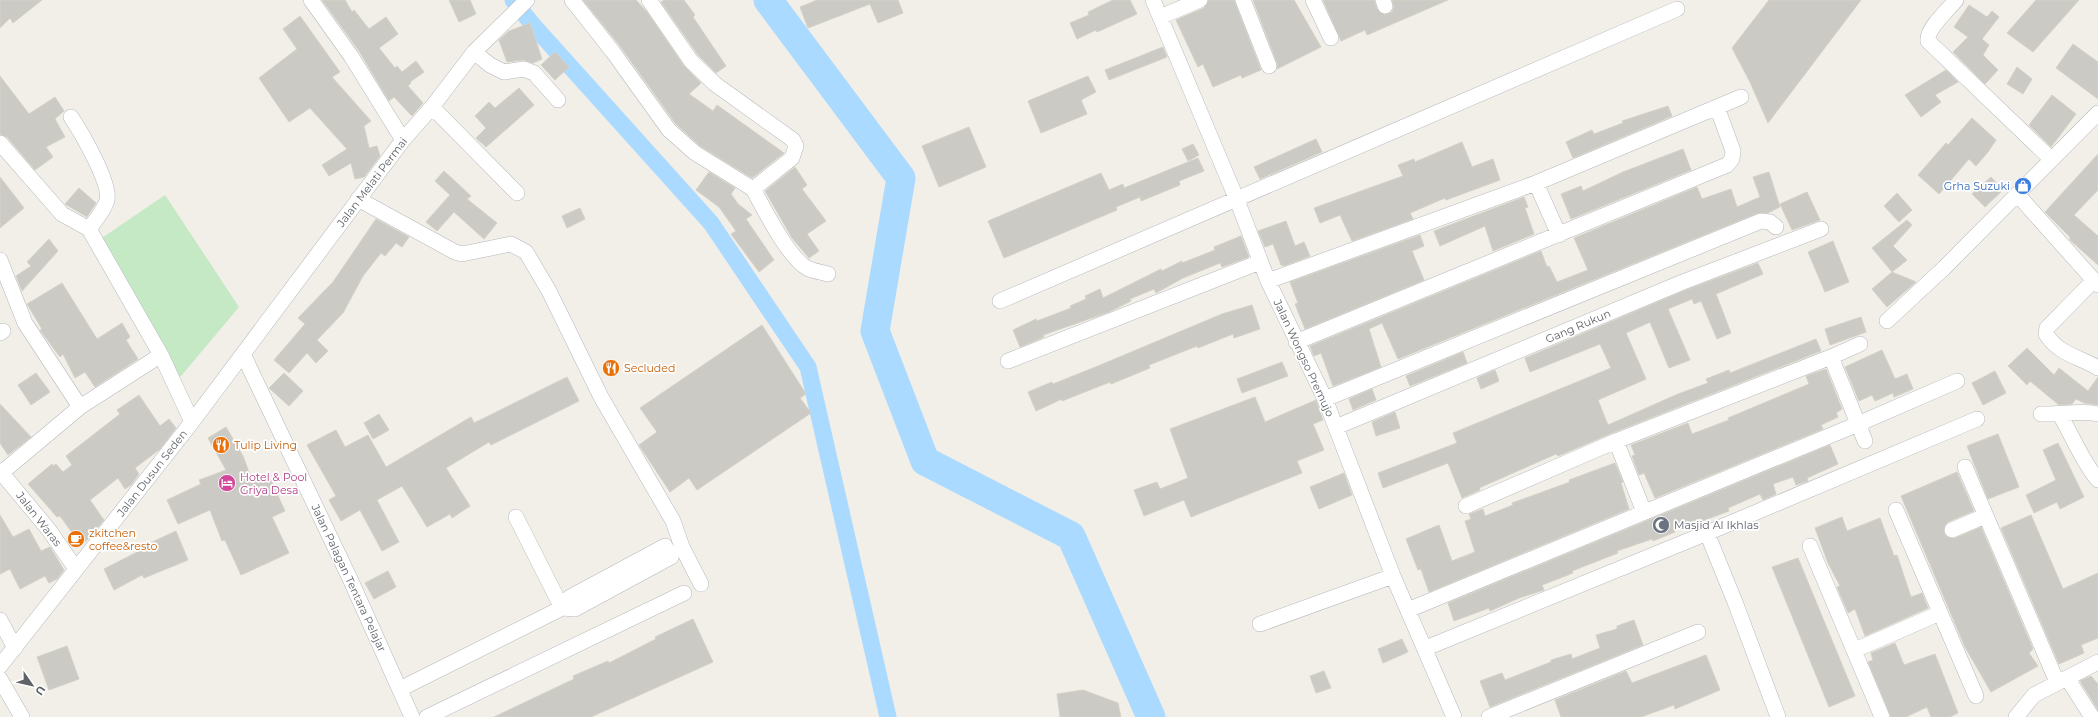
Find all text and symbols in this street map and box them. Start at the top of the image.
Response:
street label: Jalan Melati Permai [333,134,410,230]
shop icon: Grha Suzuki [2013,176,2033,196]
place label: Grha Suzuki [1944,179,2010,193]
street label: Jalan Wongso Premujo [1270,296,1337,419]
street label: Gang Rukun [1543,306,1613,346]
restaurant icon: Secluded [601,358,621,378]
place label: Secluded [624,361,675,375]
street label: Jalan Dusun Seden [113,427,190,520]
restaurant icon: Tulip Living [211,435,231,455]
place label: Tulip Living [234,438,297,452]
place label: Hotel & Pool Griya Desa [240,470,307,497]
hotel icon: Hotel & Pool Griya Desa [217,473,237,493]
street label: Jalan Waras [13,488,65,550]
street label: Jalan Palagan Tentara Pelajar [308,501,389,654]
mosque icon: Masjid Al Ikhlas [1651,515,1671,535]
place label: Masjid Al Ikhlas [1674,518,1759,532]
place label: zkitchen coffee&resto [89,526,158,553]
cafe icon: zkitchen coffee&resto [66,529,86,549]
north arrow [12,665,52,705]
text: U [32,683,49,698]

